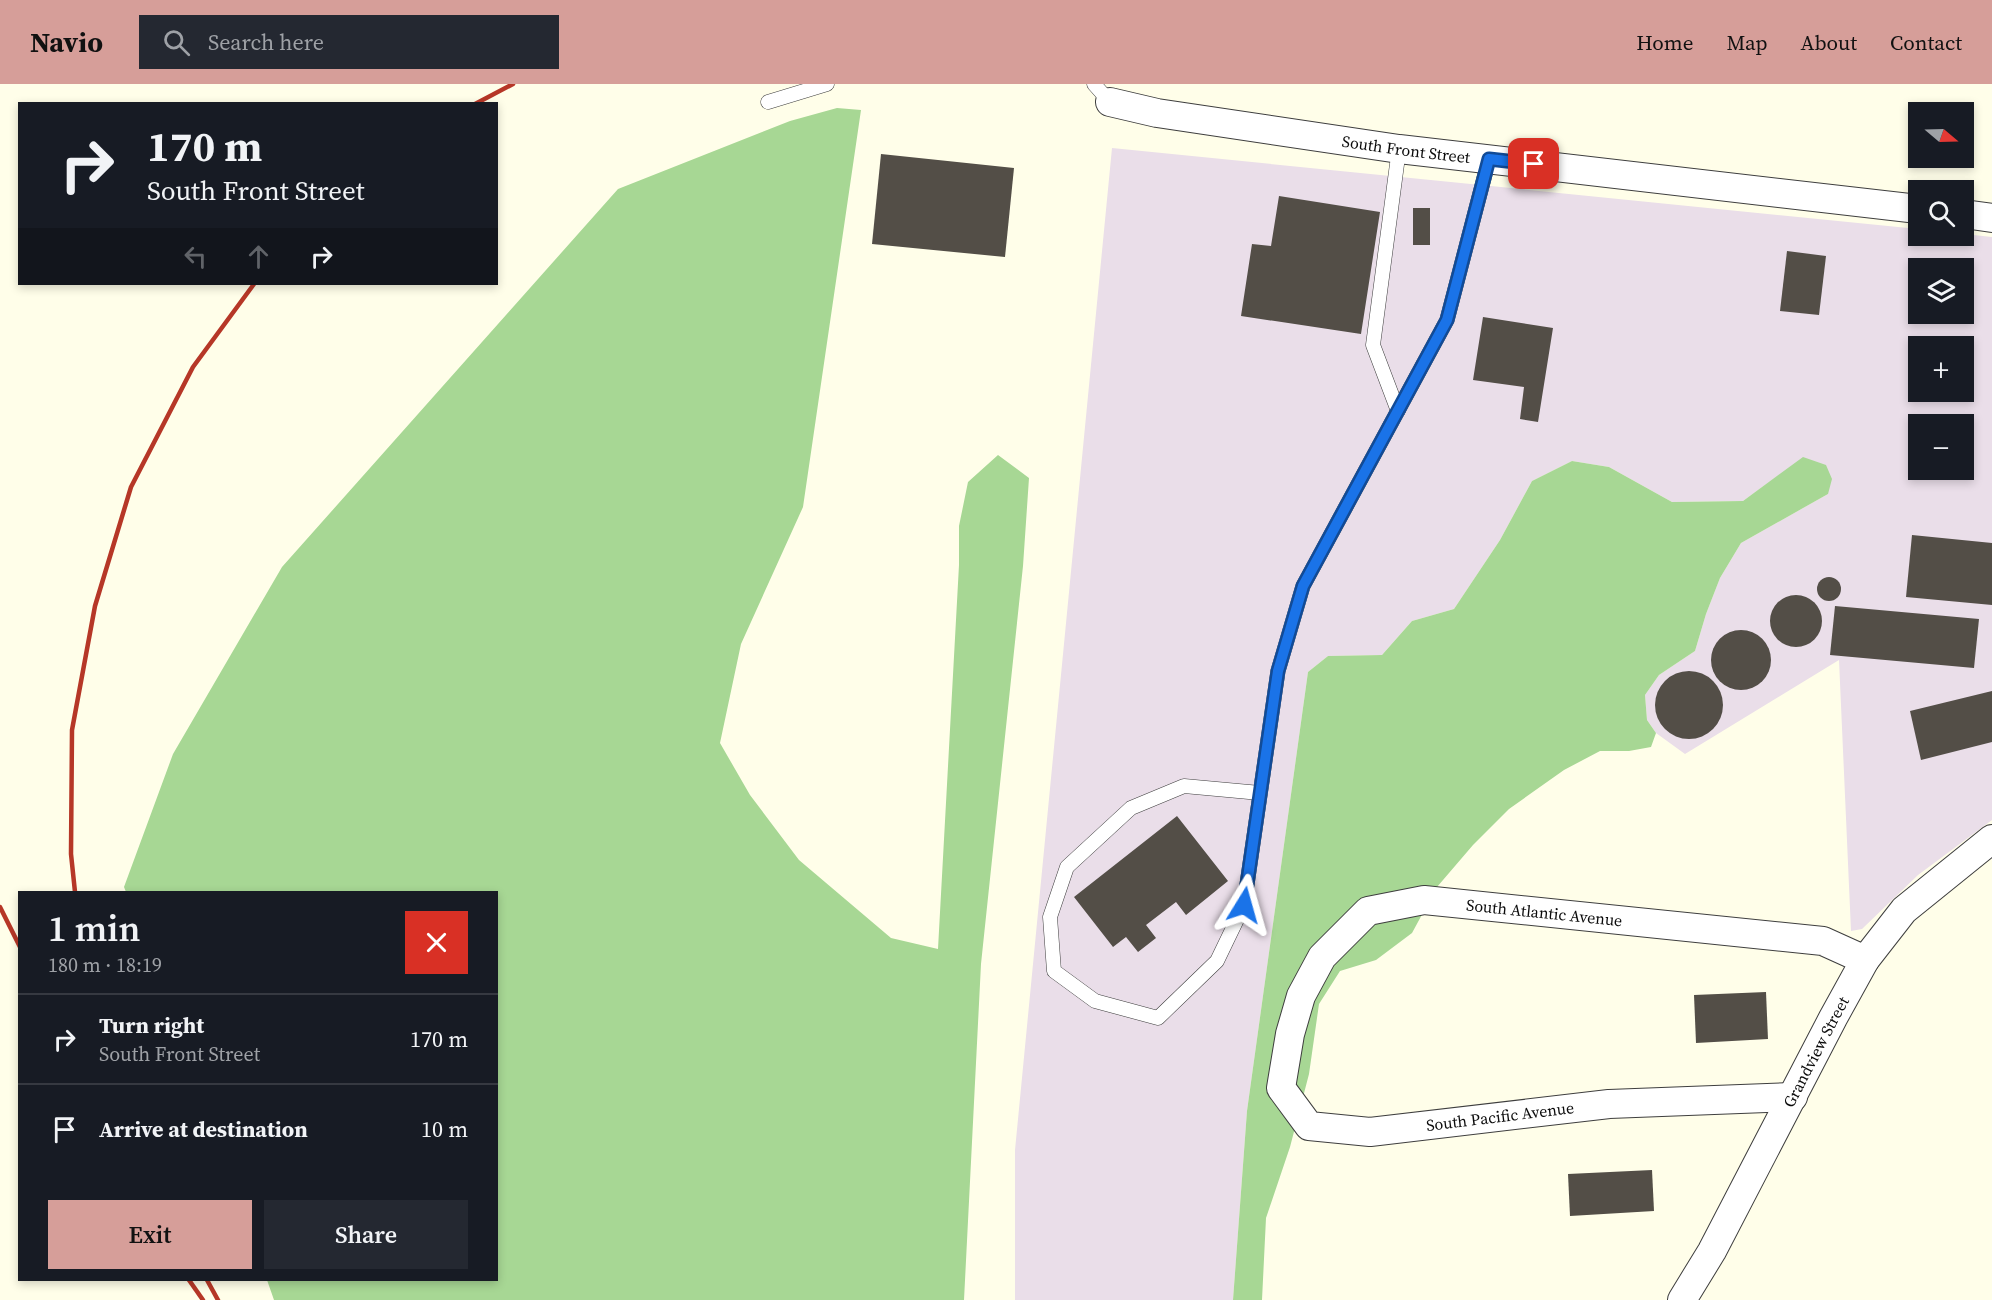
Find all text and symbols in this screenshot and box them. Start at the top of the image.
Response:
search box [139,15,559,69]
text: Navio [30,23,103,61]
icon: search [160,26,193,59]
text: Search here [208,27,324,57]
text: Home [1636,28,1694,57]
text: Map [1727,28,1768,57]
text: About [1801,28,1857,57]
text: Contact [1890,28,1962,57]
north arrow [1908,102,1974,168]
map controls [1908,102,1974,480]
text: 170 m [147,117,262,175]
icon: right [48,126,126,204]
street label: South Front Street [1341,130,1472,168]
pin [1508,138,1559,189]
icon: arrive [1517,147,1550,180]
text: South Front Street [147,172,365,209]
button: search [1908,180,1974,246]
icon: left [179,240,212,273]
icon: ahead [242,240,275,273]
icon: right [305,240,338,273]
button: layers [1908,258,1974,324]
button: + [1908,336,1974,402]
button: − [1908,414,1974,480]
position arrow [1212,873,1276,937]
street label: South Atlantic Avenue [1465,893,1623,931]
text: 1 min [48,904,140,953]
button: close [405,911,468,974]
text: 180 m · 18:19 [48,951,162,979]
street label: Grandview Street [1778,992,1854,1111]
text: Turn right [99,1010,204,1040]
icon: right [48,1023,81,1056]
text: 170 m [410,1024,468,1054]
text: South Front Street [99,1040,260,1068]
street label: South Pacific Avenue [1425,1096,1575,1136]
icon: arrive [48,1113,81,1146]
text: Arrive at destination [99,1114,308,1144]
text: 10 m [421,1114,468,1144]
button: Exit [48,1200,252,1269]
button: Share [264,1200,468,1269]

